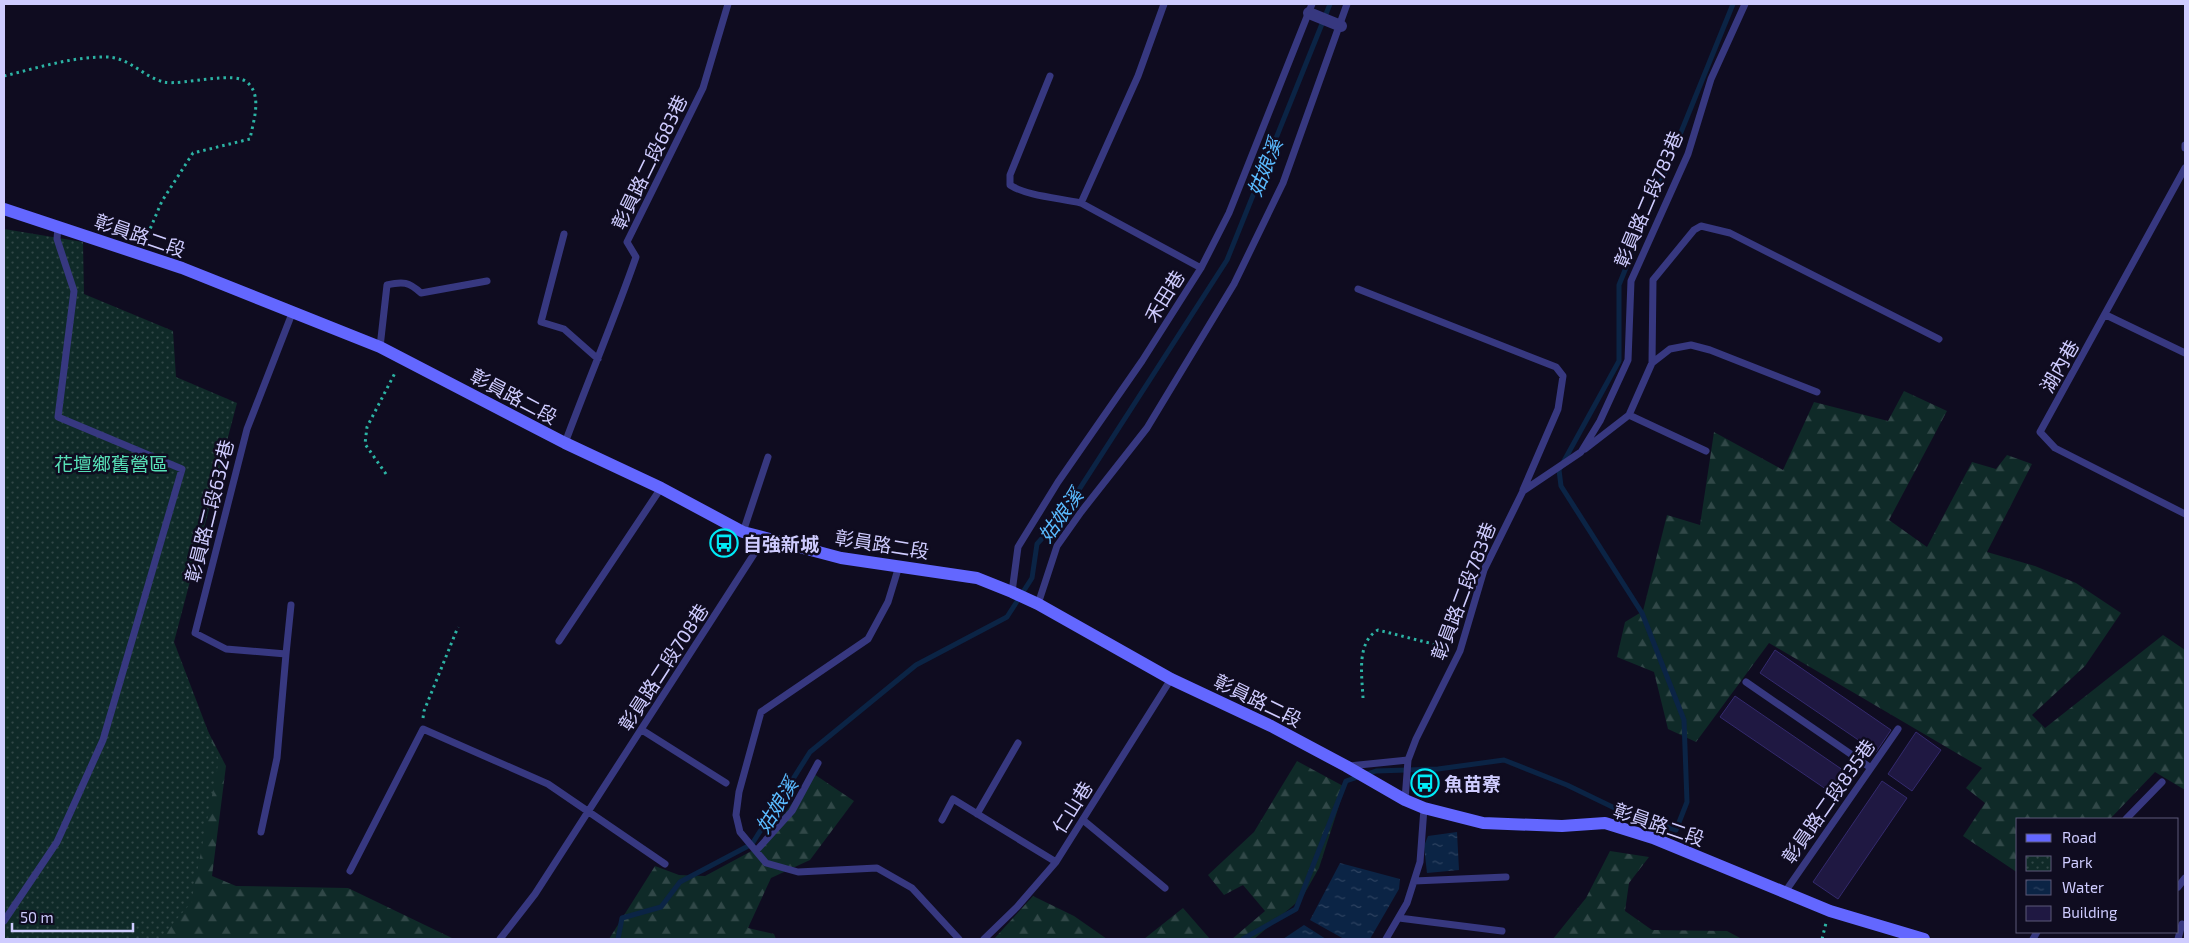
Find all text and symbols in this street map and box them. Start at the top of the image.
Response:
street label: 彰員路二段683巷 [606,91,692,233]
street label: 彰員路二段783巷 [1609,127,1687,271]
water label: 姑娘溪 [1242,132,1287,199]
street label: 彰員路二段 [91,209,189,261]
street label: 禾田巷 [1139,266,1189,326]
street label: 湖內巷 [2035,336,2083,396]
street label: 彰員路二段 [467,364,561,428]
street label: 彰員路二段632巷 [180,437,238,585]
park label: 花壇鄉舊營區 [54,452,168,475]
water label: 姑娘溪 [1033,481,1089,546]
street label: 彰員路二段783巷 [1426,519,1500,663]
street label: 彰員路二段 [833,525,931,563]
bus stop icon: 自強新城 [709,528,739,558]
place label: 自強新城 [743,532,819,555]
street label: 彰員路二段708巷 [613,599,713,735]
street label: 彰員路二段 [1210,669,1306,731]
street label: 彰員路二段835巷 [1777,734,1879,868]
bus stop icon: 魚苗寮 [1410,768,1440,798]
water label: 姑娘溪 [750,771,804,837]
place label: 魚苗寮 [1444,772,1501,795]
street label: 仁山巷 [1047,777,1097,837]
street label: 彰員路二段 [1610,798,1708,850]
legend [2016,818,2179,933]
text: Road [2062,828,2097,846]
text: Park [2062,853,2093,871]
text: Water [2062,878,2104,896]
scale bar [12,900,134,932]
text: Building [2062,903,2118,921]
text: 50 m [20,908,54,926]

